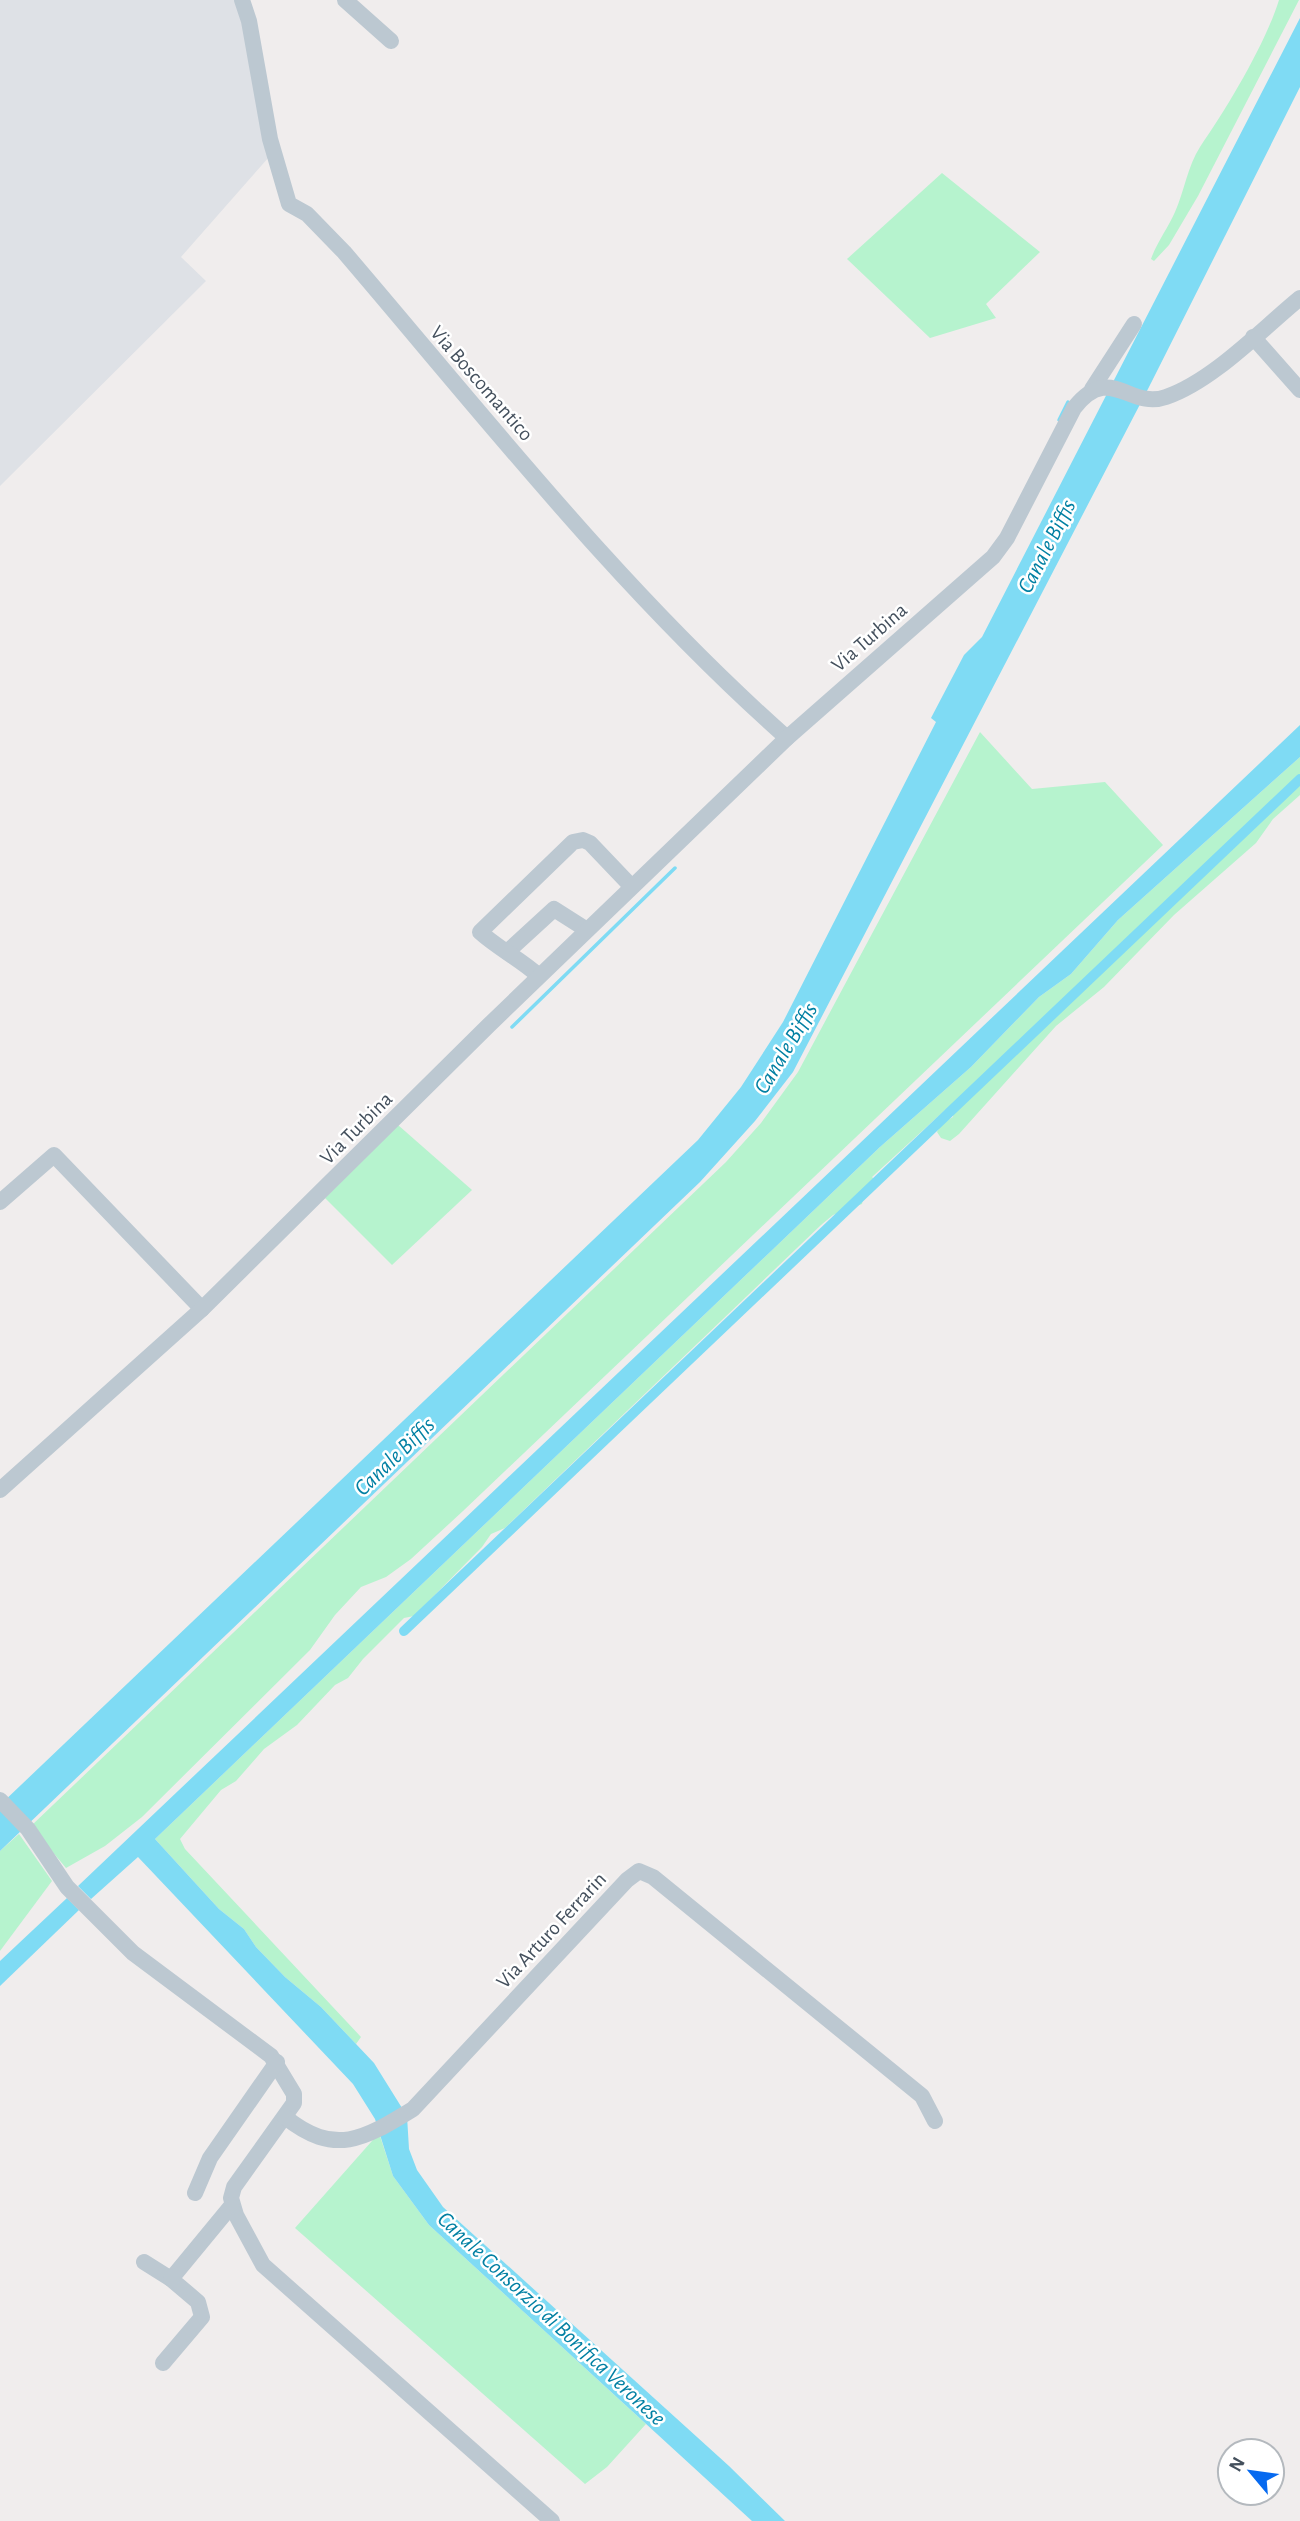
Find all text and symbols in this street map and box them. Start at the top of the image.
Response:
street label: Via Boscomantico [426,322,537,445]
water label: Canale Biffis [1014,496,1081,597]
street label: Via Turbina [828,599,911,676]
water label: Canale Biffis [750,999,822,1098]
street label: Via Turbina [316,1088,397,1168]
water label: Canale Biffis [351,1414,440,1501]
street label: Via Arturo Ferrarin [492,1868,610,1992]
water label: Canale Consorzio di Bonifica Veronese [433,2208,670,2431]
north arrow [1216,2437,1286,2507]
text: N [1226,2454,1249,2475]

